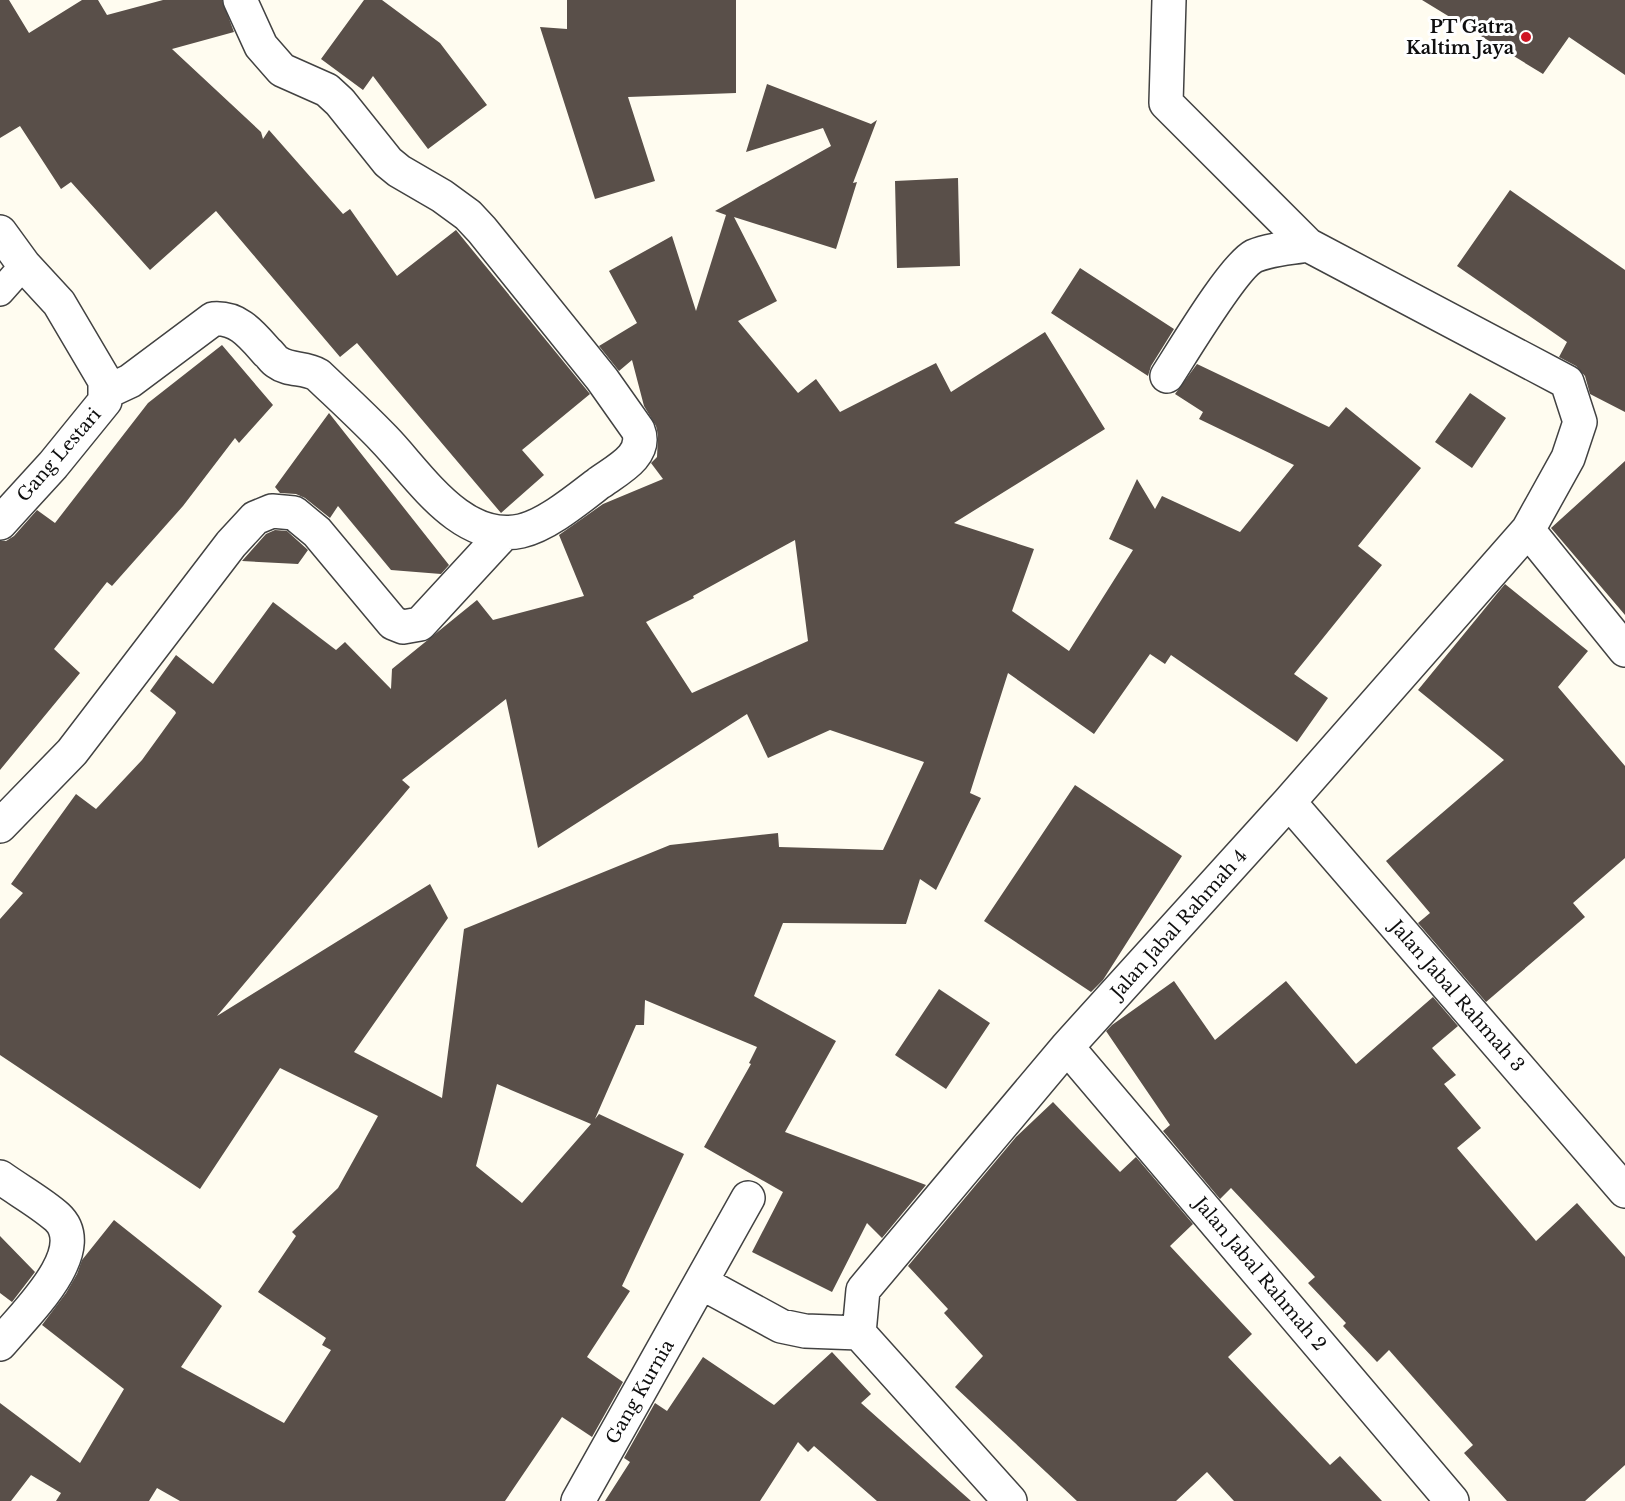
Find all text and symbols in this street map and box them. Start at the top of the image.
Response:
place label: PT Gatra Kaltim Jaya [1406,16,1515,59]
marker: PT Gatra Kaltim Jaya [1519,30,1533,44]
street label: Gang Lestari [12,404,106,506]
street label: Jalan Jabal Rahmah 4 [1105,845,1252,1005]
street label: Jalan Jabal Rahmah 3 [1384,914,1529,1076]
street label: Jalan Jabal Rahmah 2 [1188,1191,1331,1355]
street label: Gang Kurnia [601,1336,679,1448]

